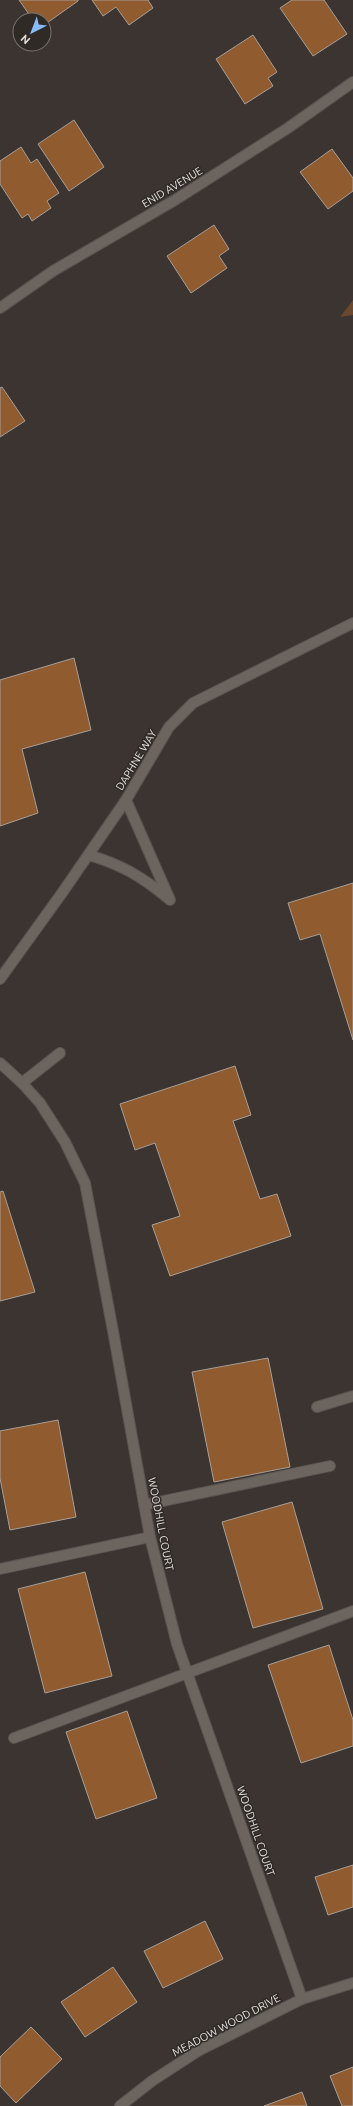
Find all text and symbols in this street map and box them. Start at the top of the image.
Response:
north arrow [12,12,52,52]
text: N [18,32,32,47]
street label: ENID AVENUE [140,164,204,210]
street label: DAPHNE WAY [113,727,159,792]
street label: WOODHILL COURT [146,1476,176,1572]
street label: WOODHILL COURT [235,1784,277,1878]
street label: MEADOW WOOD DRIVE [170,1992,282,2058]

